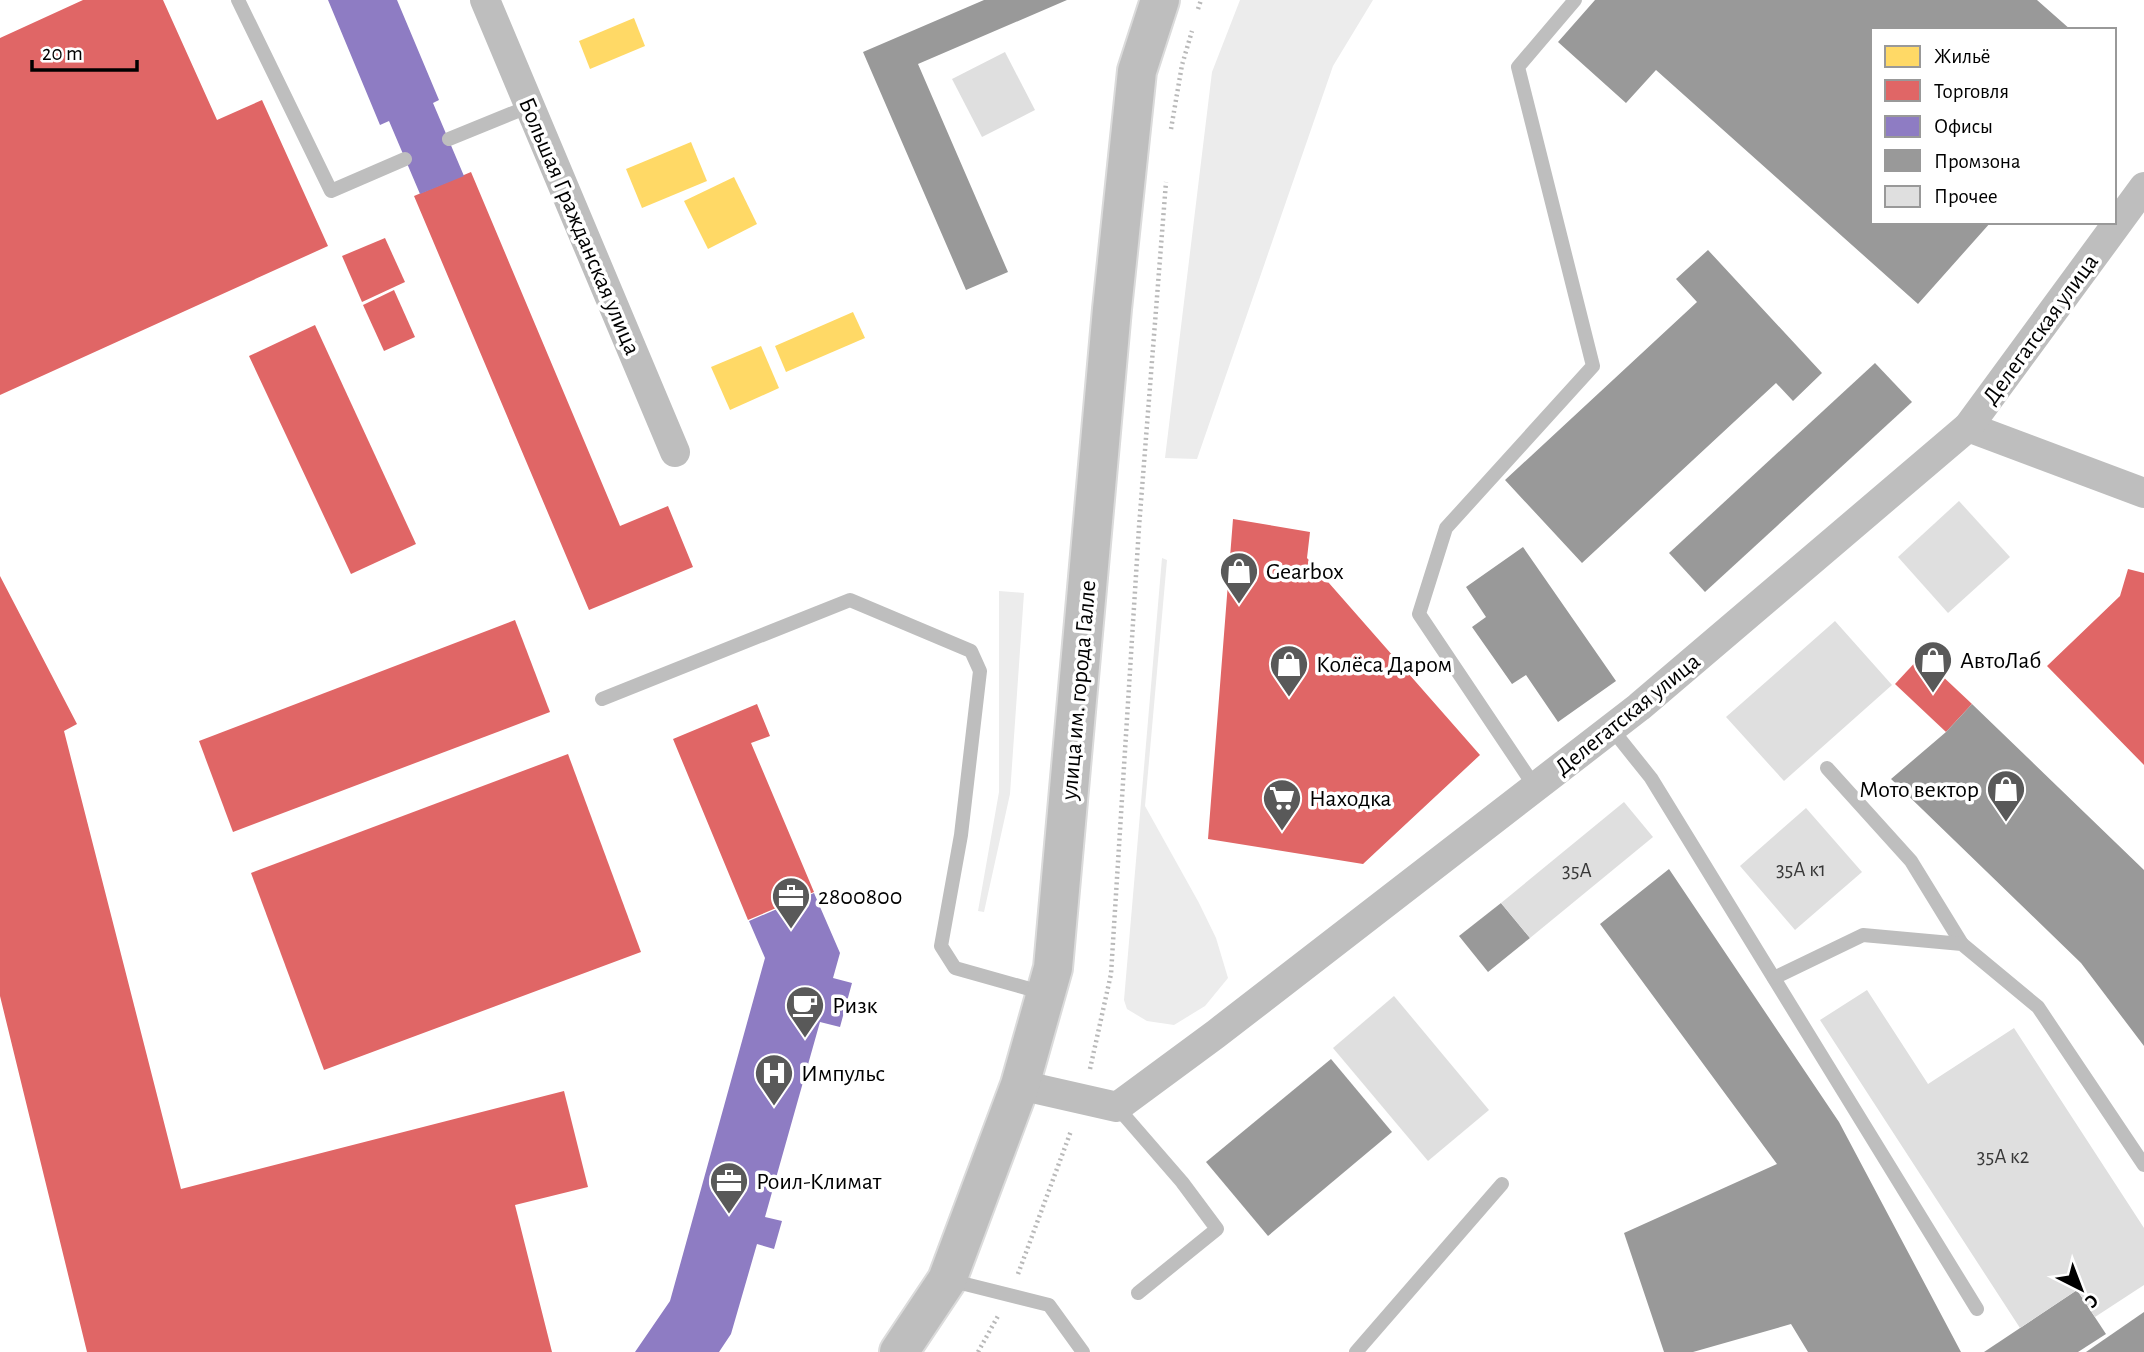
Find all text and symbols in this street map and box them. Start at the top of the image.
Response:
scale bar [32,28,136,72]
legend [1871,28,2116,224]
text: 20 m [42,43,83,64]
text: Жильё [1934,46,1990,67]
text: Торговля [1934,81,2009,102]
street label: Большая Гражданская улица [514,94,644,359]
text: Офисы [1934,116,1993,137]
text: Промзона [1934,151,2021,172]
text: Прочее [1934,186,1998,207]
street label: Делегатская улица [1978,250,2103,409]
shop icon: Gearbox [1218,550,1260,605]
place label: Gearbox [1266,560,1344,584]
street label: улица им. города Галле [1057,579,1101,802]
shop icon: АвтоЛаб [1912,639,1954,694]
shop icon: Колёса Даром [1268,643,1310,698]
street label: Делегатская улица [1550,649,1705,780]
place label: АвтоЛаб [1960,649,2041,673]
place label: Колёса Даром [1316,653,1452,677]
shop icon: Мото вектор [1985,768,2027,823]
supermarket icon: Находка [1261,777,1303,832]
place label: Мото вектор [1859,778,1979,802]
place label: Находка [1309,787,1392,811]
house number: 35А к1 [1776,859,1826,880]
house number: 35А [1562,860,1592,881]
office icon: 2800800 [770,875,812,930]
place label: 2800800 [818,885,902,909]
cafe icon: Ризк [784,984,826,1039]
place label: Ризк [832,994,878,1018]
hospital icon: Импульс [753,1052,795,1107]
place label: Импульс [801,1062,885,1086]
house number: 35А к2 [1977,1146,2029,1167]
office icon: Роил-Климат [708,1160,750,1215]
place label: Роил-Климат [756,1170,882,1194]
north arrow [2046,1254,2116,1324]
text: С [2081,1290,2102,1311]

